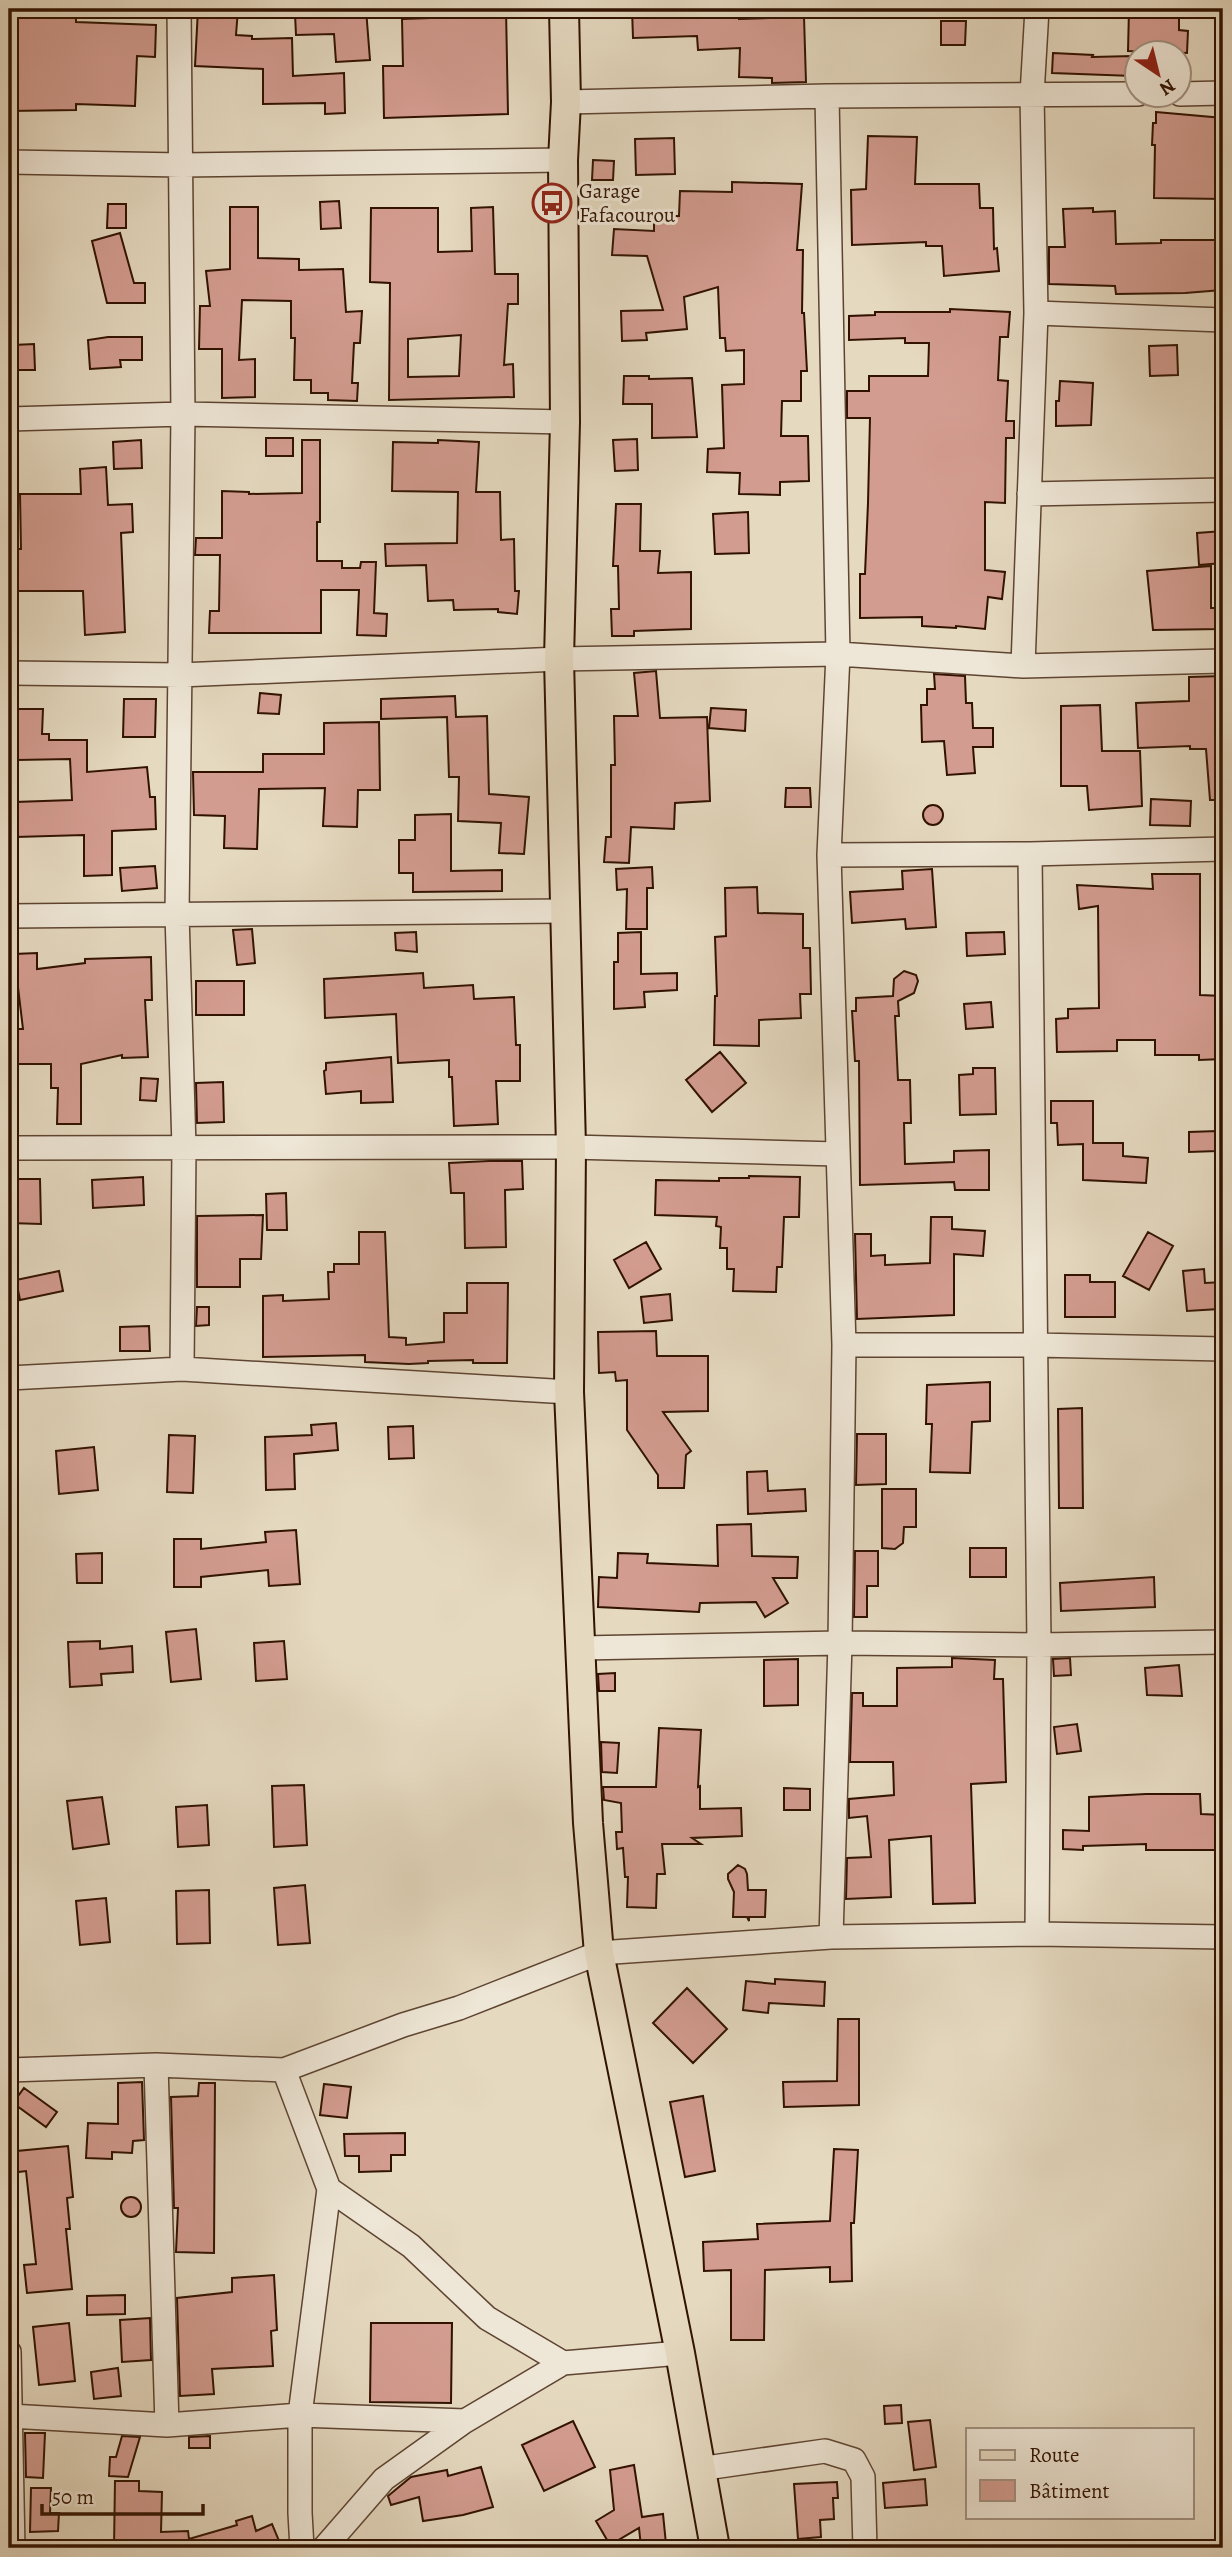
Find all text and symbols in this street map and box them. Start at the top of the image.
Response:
north arrow [1124,38,1194,108]
text: N [1154,72,1180,102]
place label: Garage Fafacourou [579,177,676,229]
bus stop icon: Garage Fafacourou [531,182,573,224]
legend [966,2428,1194,2518]
text: Route [1029,2441,1079,2469]
scale bar [42,2473,203,2517]
text: Bâtiment [1029,2477,1110,2505]
text: 50 m [52,2483,94,2511]

